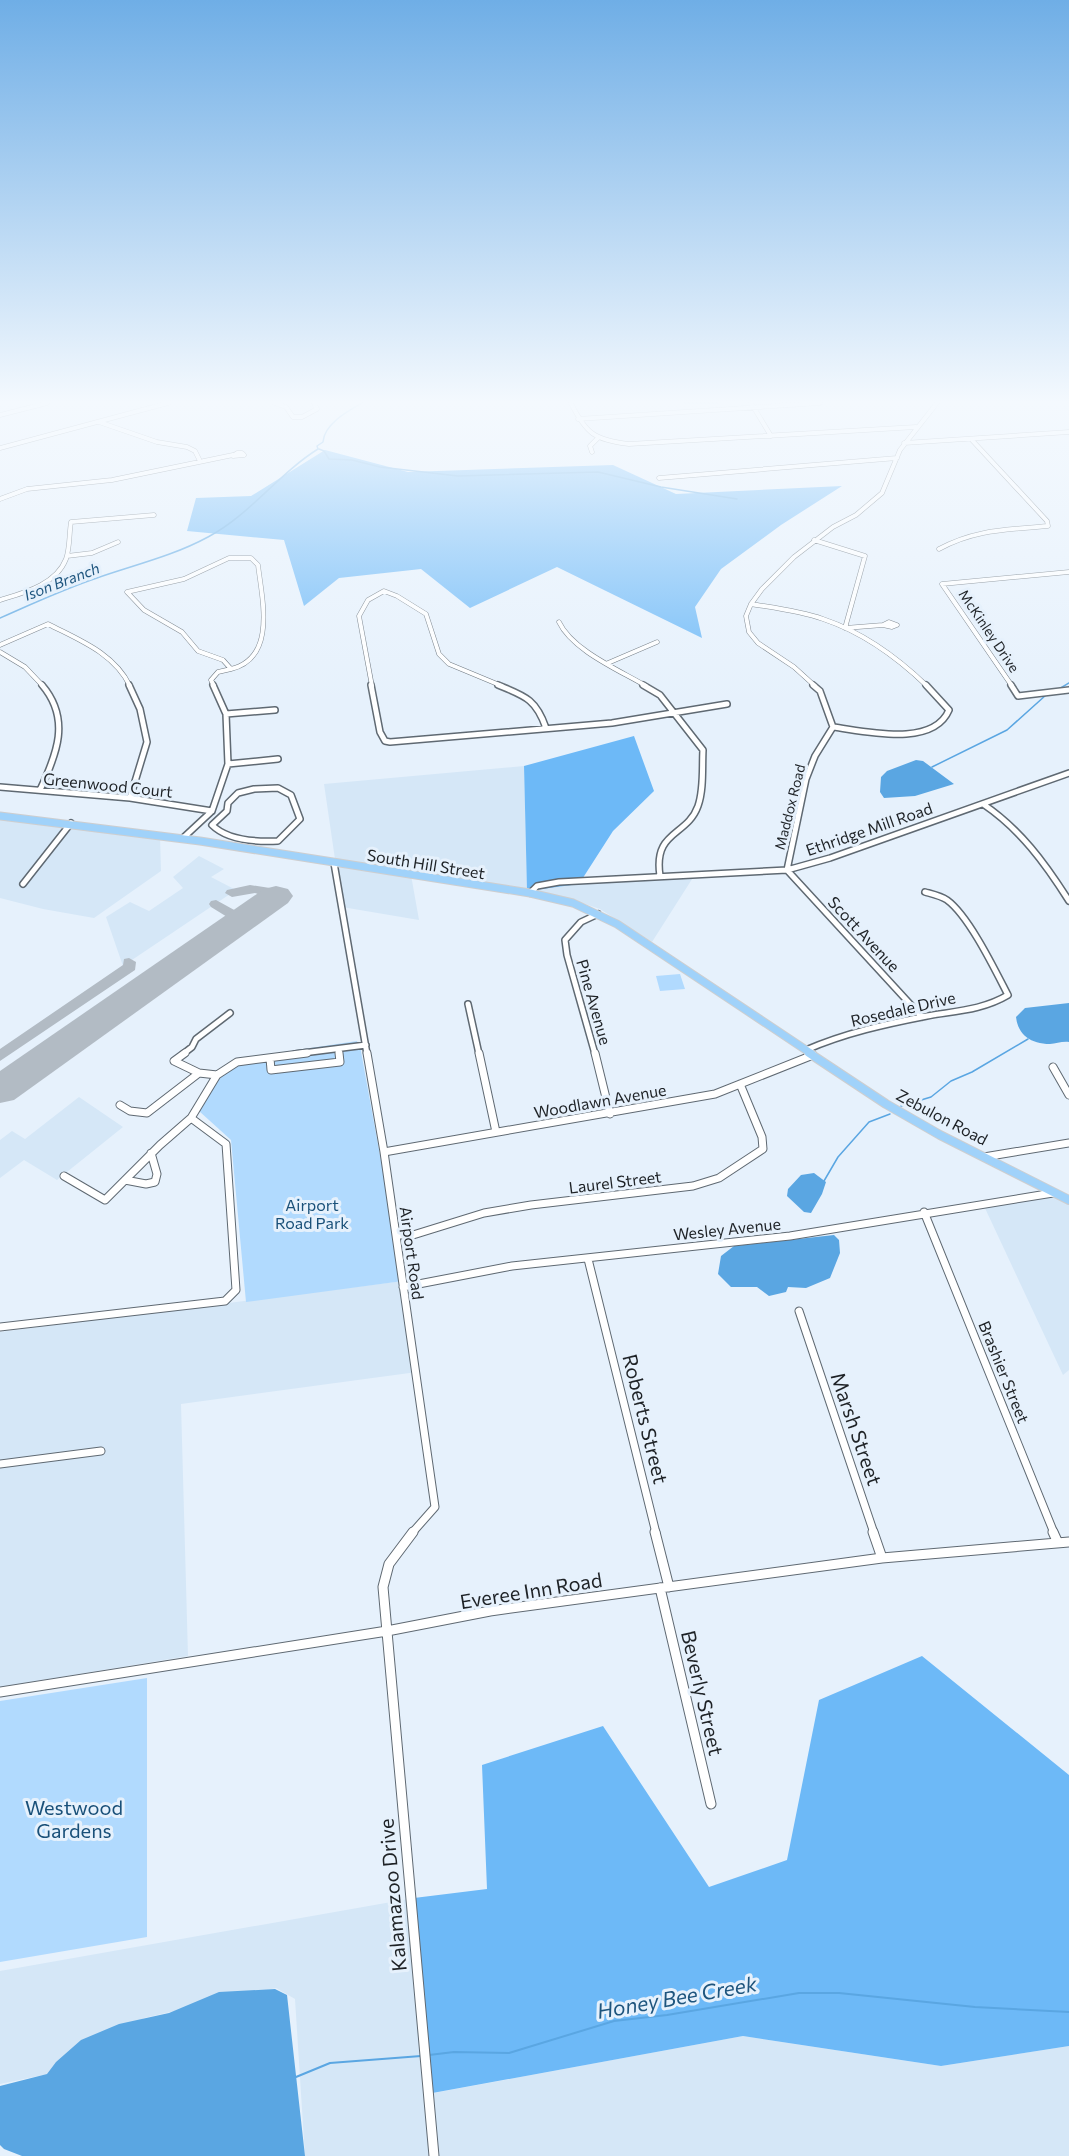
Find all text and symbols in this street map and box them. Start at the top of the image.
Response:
water label: Ison Branch [21,558,102,604]
street label: McKinley Drive [956,586,1023,675]
street label: Maddox Road [771,762,808,851]
street label: Greenwood Court [42,768,174,801]
street label: Ethridge Mill Road [803,798,935,859]
street label: South Hill Street [366,845,487,882]
street label: Scott Avenue [825,892,904,975]
street label: Pine Avenue [573,957,616,1047]
street label: Rosedale Drive [849,987,957,1030]
street label: Woodlawn Avenue [532,1080,668,1122]
street label: Zebulon Road [893,1085,991,1149]
street label: Laurel Street [567,1166,663,1197]
park label: Airport Road Park [275,1195,349,1232]
street label: Airport Road [397,1205,428,1301]
street label: Wesley Avenue [672,1213,782,1244]
street label: Brashier Street [975,1318,1034,1426]
street label: Roberts Street [618,1351,674,1486]
street label: Marsh Street [826,1369,887,1488]
street label: Everee Inn Road [458,1567,604,1613]
street label: Beverly Street [677,1628,729,1758]
park label: Westwood Gardens [25,1795,123,1842]
street label: Kalamazoo Drive [373,1818,411,1972]
water label: Honey Bee Creek [595,1970,759,2023]

